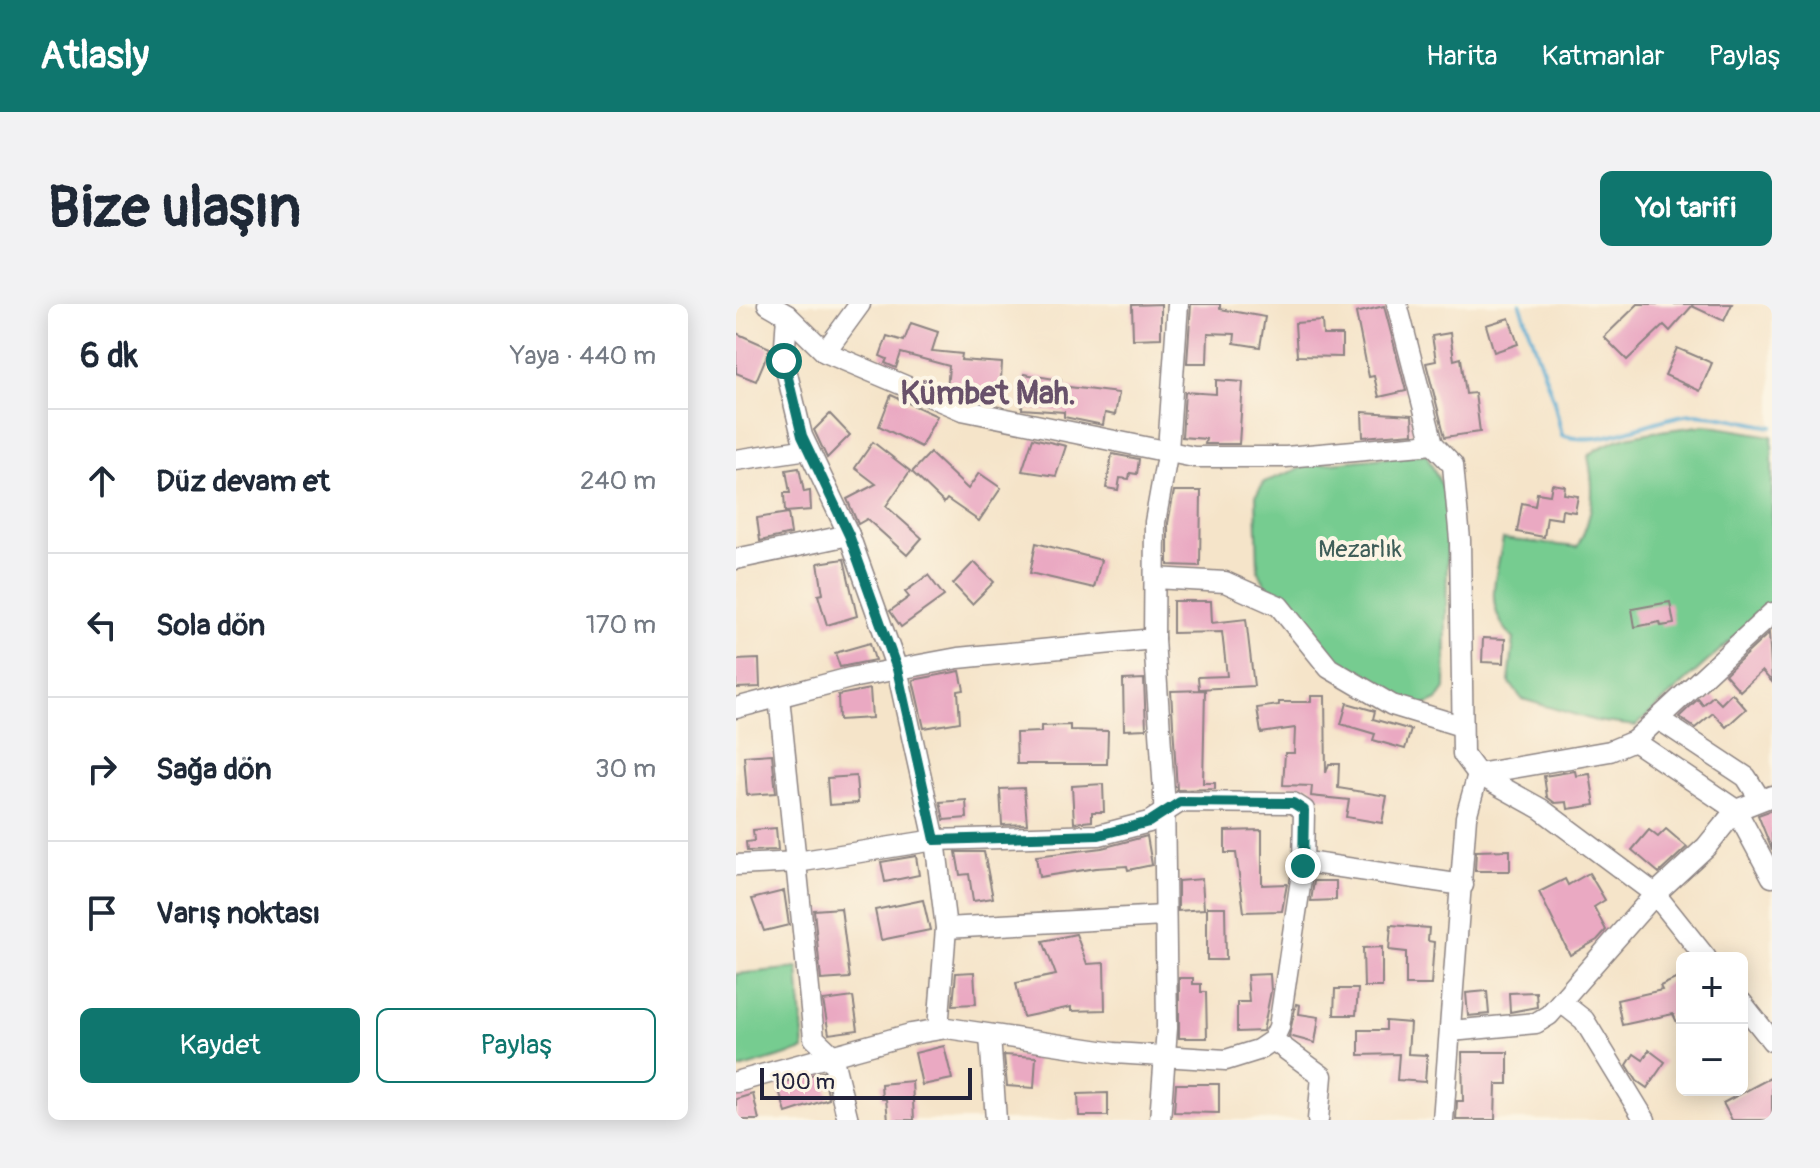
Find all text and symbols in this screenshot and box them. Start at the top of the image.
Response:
text: Atlasly [40,32,149,80]
text: Harita [1426,39,1498,74]
text: Katmanlar [1542,39,1664,74]
text: Paylaş [1708,39,1780,74]
button: Yol tarifi [1600,171,1772,246]
text: Bize ulaşın [48,174,301,243]
text: 6 dk [80,335,138,378]
text: Yaya · 440 m [510,340,656,372]
route start [766,343,802,379]
district label: Kümbet Mah. [900,374,1076,414]
icon: ahead [80,459,124,503]
text: Düz devam et [156,463,330,500]
text: 240 m [580,465,656,497]
park label: Mezarlık [1318,535,1402,564]
icon: left [80,603,124,647]
text: Sola dön [156,607,265,644]
text: 170 m [586,609,656,641]
icon: right [80,747,124,791]
text: Sağa dön [156,751,272,788]
text: 30 m [595,753,656,785]
route end [1285,848,1321,884]
icon: arrive [80,891,124,935]
text: Varış noktası [156,895,320,932]
map controls [1676,952,1748,1096]
button: + [1676,952,1748,1024]
button: Kaydet [80,1008,360,1083]
button: Paylaş [376,1008,656,1083]
button: − [1676,1024,1748,1096]
scale bar [760,1064,972,1100]
text: 100 m [772,1068,835,1096]

